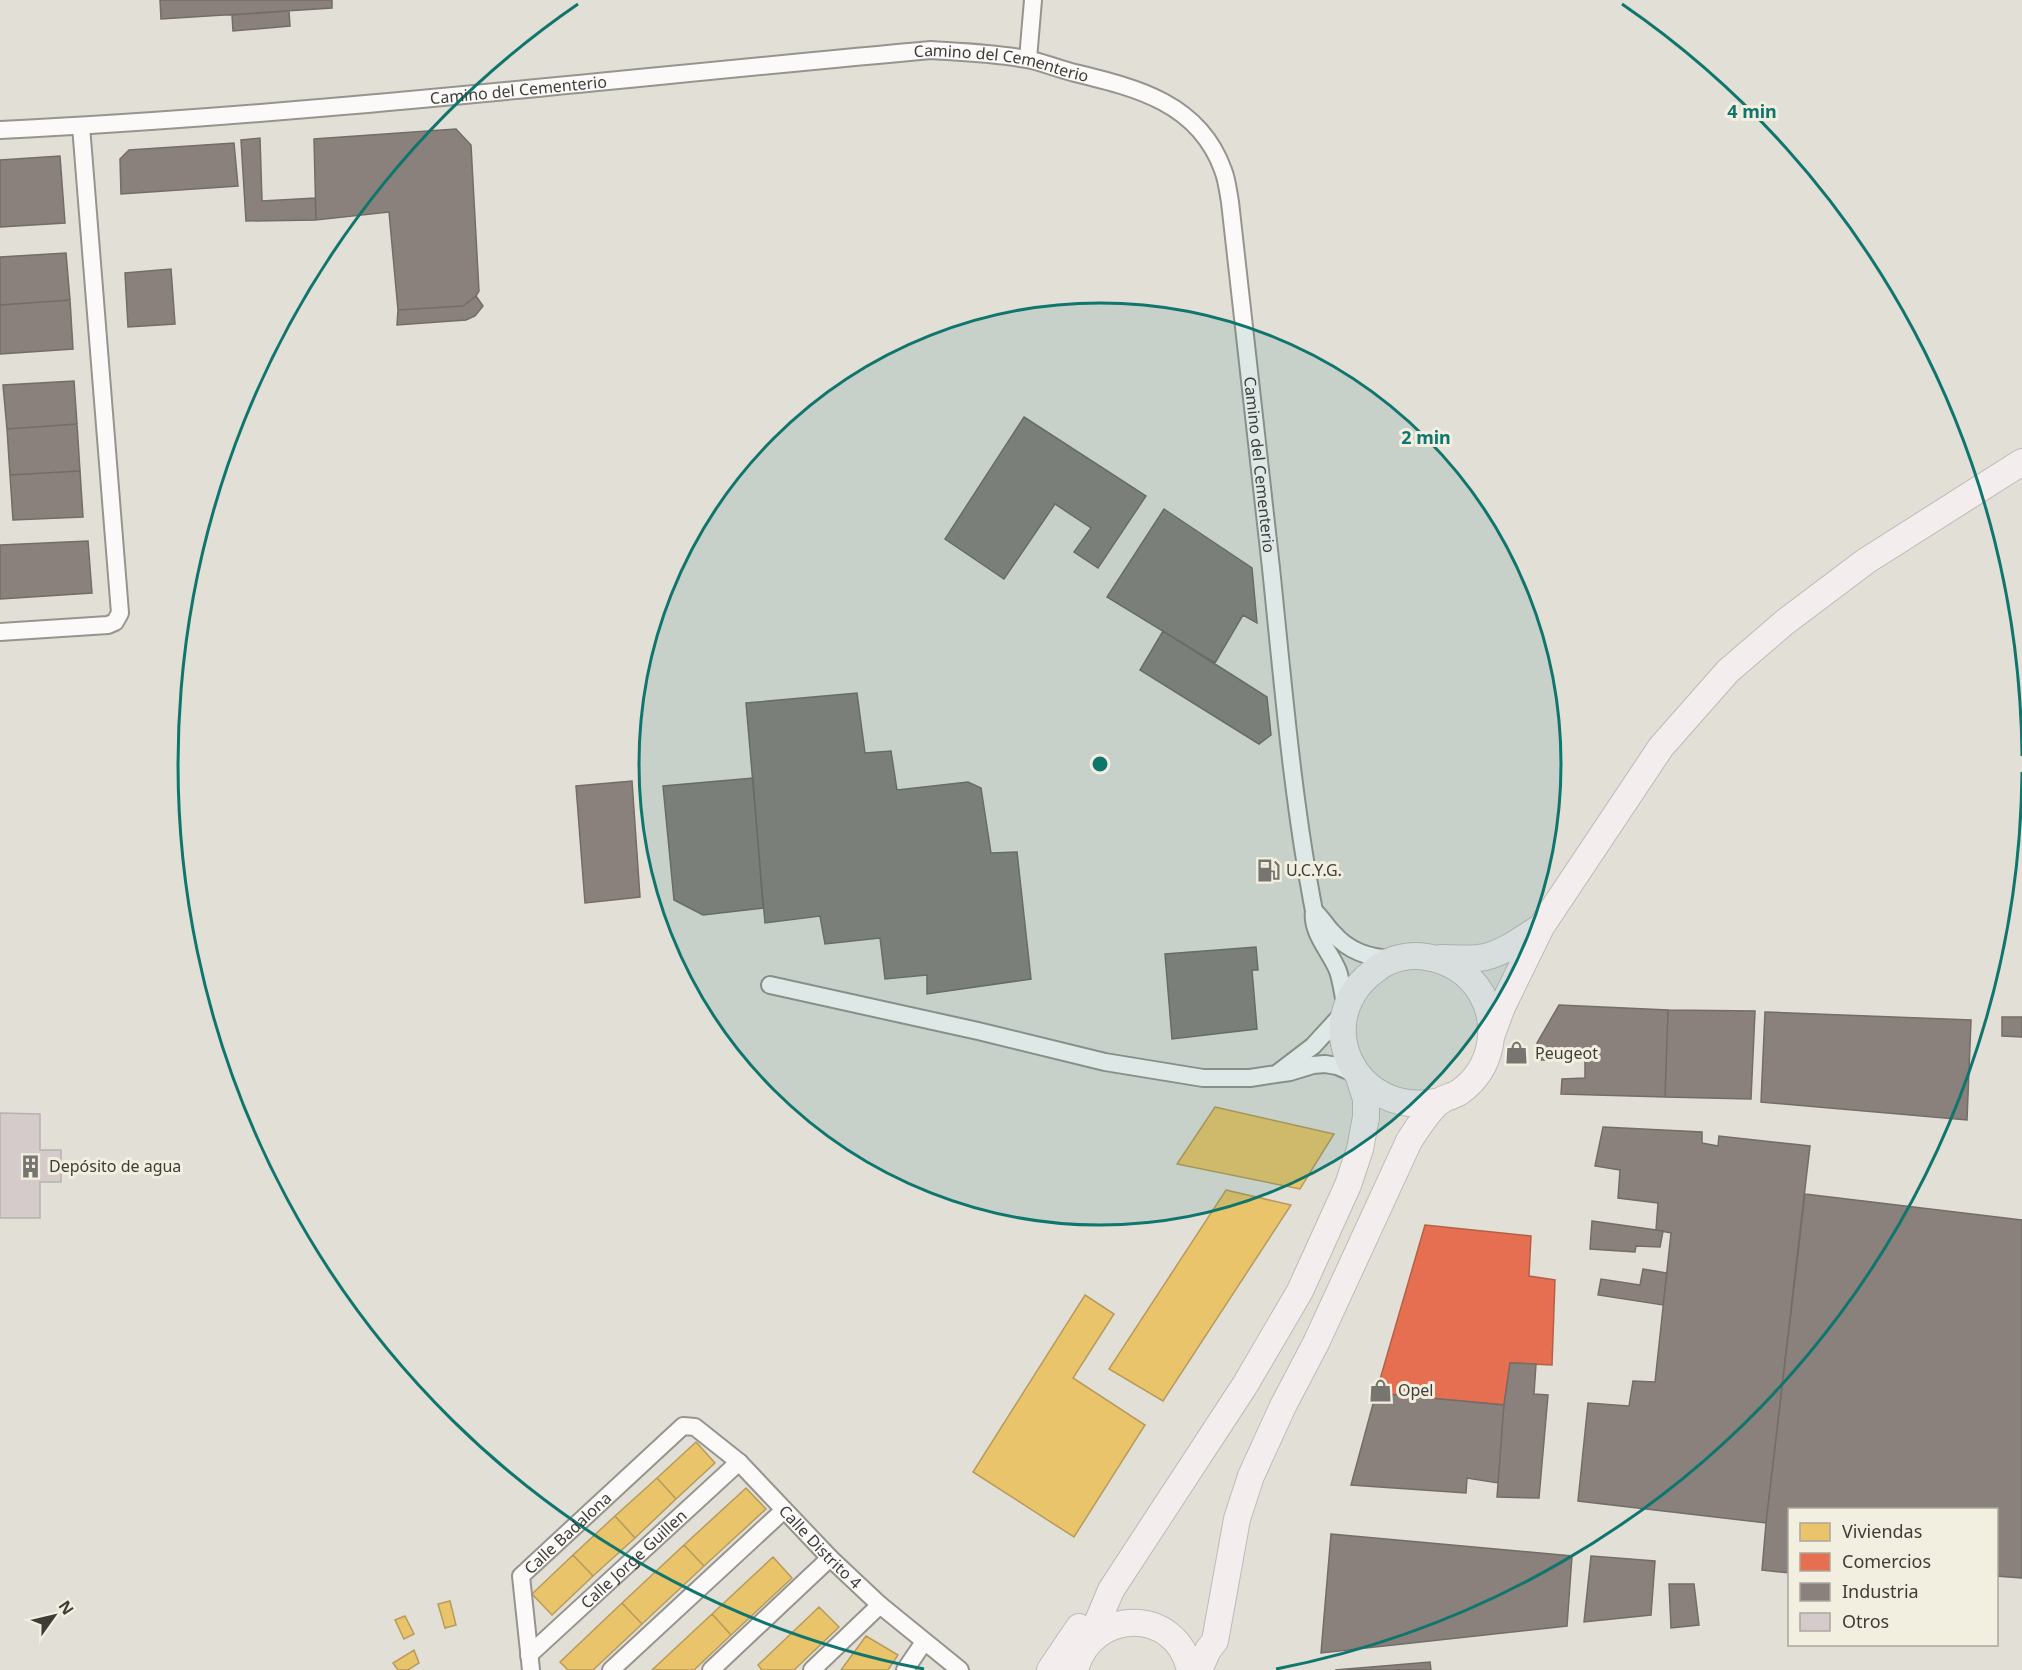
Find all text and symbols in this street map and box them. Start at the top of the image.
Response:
street label: Camino del Cementerio [913,39,1091,87]
street label: Camino del Cementerio [429,70,608,109]
text: 4 min [1727,99,1777,123]
street label: Camino del Cementerio [1239,375,1280,554]
text: 2 min [1401,425,1451,449]
centre of rings [1090,754,1110,774]
fuel station icon: U.C.Y.G. [1255,857,1281,883]
place label: U.C.Y.G. [1286,859,1342,881]
shop icon: Peugeot [1504,1040,1530,1066]
place label: Peugeot [1535,1042,1598,1064]
building icon: Depósito de agua [18,1153,44,1179]
place label: Depósito de agua [49,1155,181,1177]
shop icon: Opel [1367,1377,1393,1403]
place label: Opel [1398,1379,1434,1401]
street label: Calle Badalona [519,1487,616,1579]
street label: Calle Distrito 4 [774,1500,867,1593]
street label: Calle Jorge Guillen [576,1504,691,1613]
legend [1788,1508,1998,1646]
text: Viviendas [1842,1519,1922,1543]
text: Comercios [1842,1549,1931,1573]
text: Industria [1842,1579,1919,1603]
north arrow [24,1586,84,1646]
text: N [54,1596,79,1619]
text: Otros [1842,1609,1889,1633]

